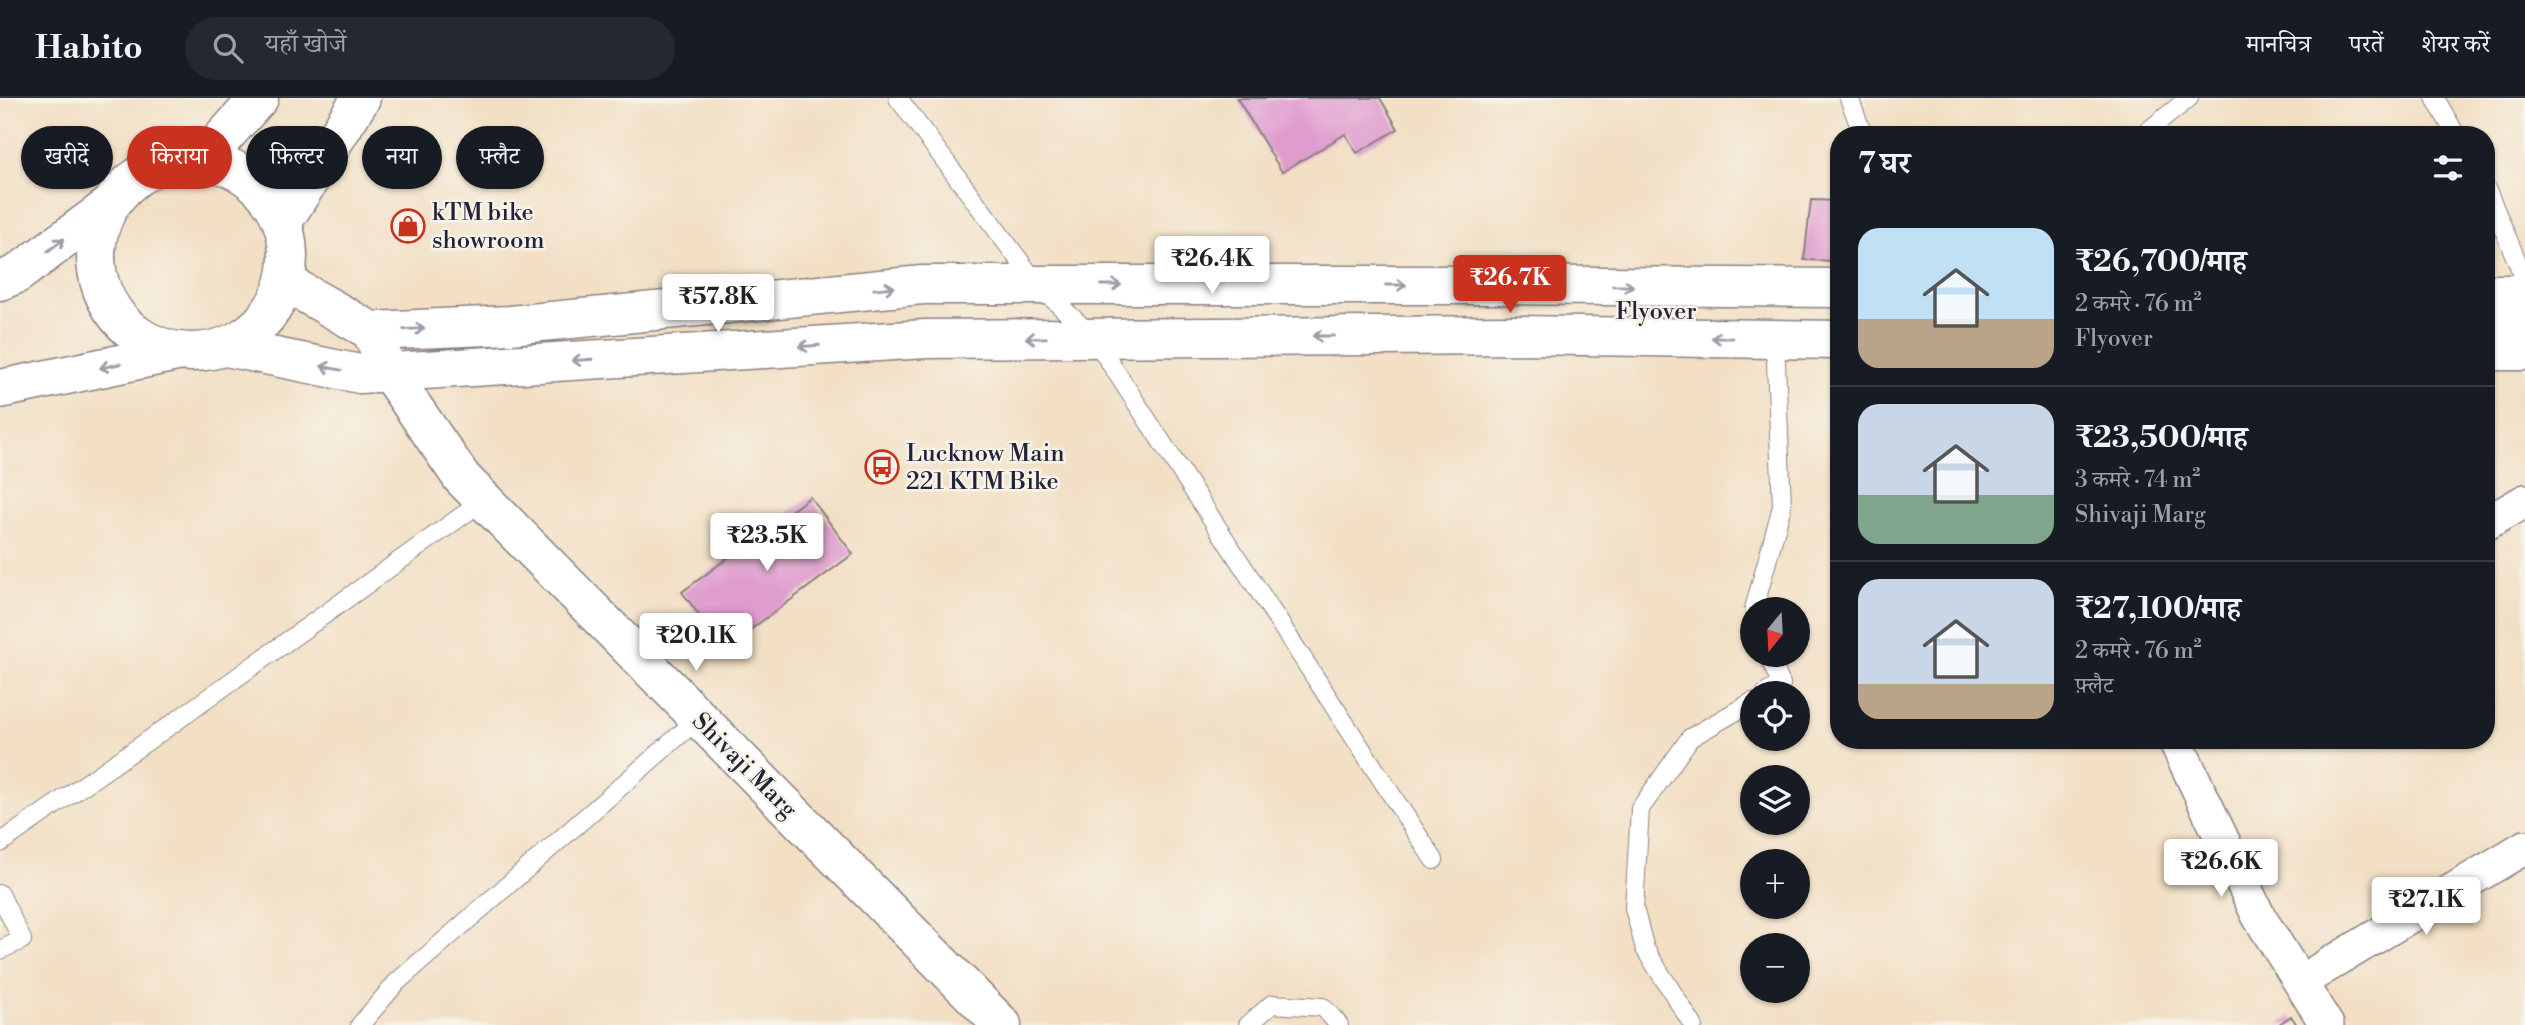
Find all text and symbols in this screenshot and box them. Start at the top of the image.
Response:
search box [185,17,675,80]
text: Habito [35,28,143,69]
text: यहाँ खोजें [265,28,346,60]
icon: search [209,29,247,67]
text: मानचित्र [2246,30,2311,60]
text: परतें [2349,30,2383,60]
text: शेयर करें [2421,30,2490,60]
chip: खरीदें [21,126,113,189]
chip: किराया [127,126,232,189]
chip: फ़िल्टर [246,126,348,189]
chip: नया [362,126,442,189]
chip: फ़्लैट [456,126,544,189]
text: 7 घर [1858,145,1910,183]
icon: filters [2429,149,2467,187]
place label: kTM bike showroom [432,198,544,256]
shop icon: kTM bike showroom [389,207,427,245]
pin: ₹26.4K [1155,236,1269,296]
one-way arrow [46,238,64,253]
text: ₹26,700/माह [2075,243,2247,281]
text: ₹26.4K [1170,245,1254,273]
pin: ₹26.7K [1453,256,1567,315]
icon: home [1914,256,1998,340]
text: ₹26.7K [1469,264,1551,292]
pin: ₹57.8K [661,274,775,334]
one-way arrow [1100,278,1123,292]
one-way arrow [1384,278,1407,292]
one-way arrow [1612,279,1635,293]
one-way arrow [872,281,895,294]
text: ₹57.8K [678,283,758,311]
text: 2 कमरे · 76 m² [2075,290,2202,318]
street label: Flyover [1615,297,1697,327]
one-way arrow [402,323,425,336]
text: Flyover [2075,325,2153,353]
one-way arrow [1312,329,1335,343]
one-way arrow [1025,331,1048,345]
one-way arrow [1711,331,1734,345]
one-way arrow [798,340,821,353]
one-way arrow [571,354,594,367]
one-way arrow [99,360,122,374]
one-way arrow [320,361,343,375]
text: ₹23,500/माह [2075,419,2248,457]
icon: home [1914,432,1998,516]
place label: Lucknow Main 221 KTM Bike [906,439,1065,497]
bus stop icon: Lucknow Main 221 KTM Bike [863,448,901,486]
text: 3 कमरे · 74 m² [2075,466,2200,494]
text: Shivaji Marg [2075,501,2206,529]
pin: ₹23.5K [710,514,824,573]
text: ₹23.5K [726,522,808,550]
text: ₹27,100/माह [2075,590,2241,628]
north arrow [1740,597,1810,667]
map controls [1740,597,1810,1003]
icon: home [1914,607,1998,691]
pin: ₹20.1K [639,614,753,673]
text: ₹20.1K [655,622,737,650]
text: 2 कमरे · 76 m² [2075,637,2202,665]
text: फ़्लैट [2075,672,2113,700]
button: locate [1740,681,1810,751]
street label: Shivaji Marg [685,707,804,825]
button: layers [1740,765,1810,835]
pin: ₹26.6K [2164,840,2278,899]
text: ₹26.6K [2180,848,2262,876]
button: + [1740,849,1810,919]
pin: ₹27.1K [2369,878,2483,937]
text: ₹27.1K [2388,886,2464,914]
button: − [1740,933,1810,1003]

